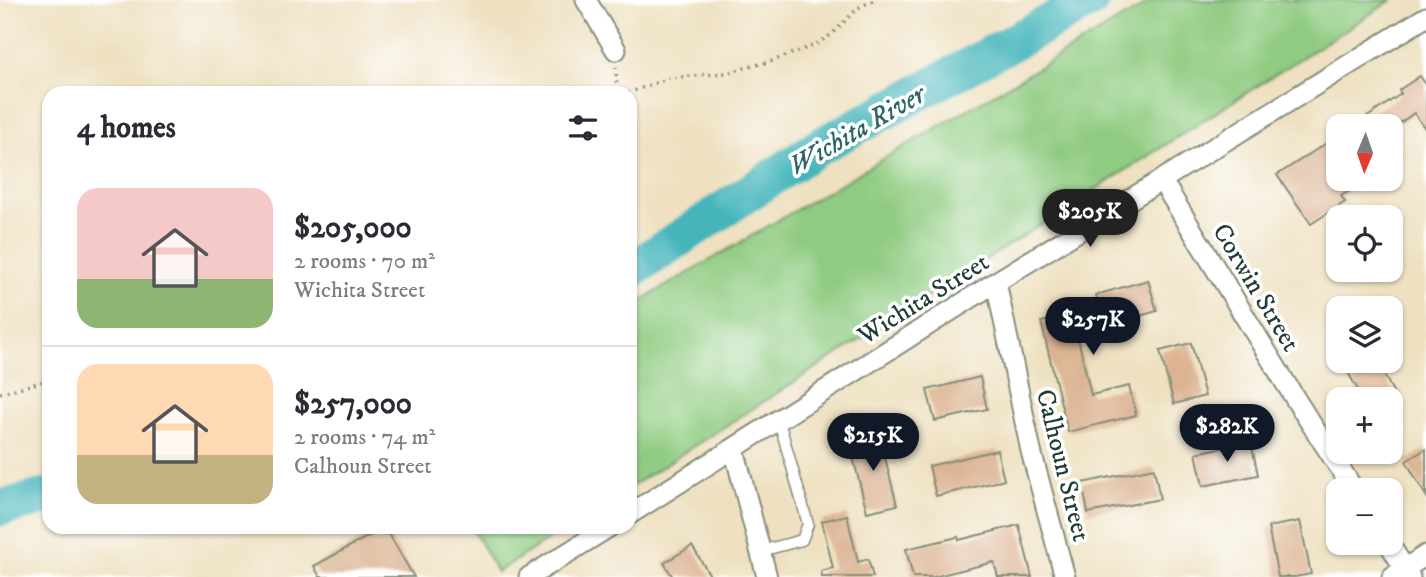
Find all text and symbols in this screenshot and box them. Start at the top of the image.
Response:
water label: Wichita River [782,76,933,183]
icon: filters [564,109,602,147]
text: 4 homes [77,110,176,147]
north arrow [1326,114,1404,191]
map controls [1326,114,1403,555]
pin: $205K [1041,190,1139,249]
text: $205K [1058,197,1122,226]
button: locate [1326,205,1403,282]
text: $205,000 [294,210,412,247]
icon: home [133,216,217,300]
street label: Corwin Street [1205,218,1307,358]
street label: Wichita Street [851,246,995,353]
text: 2 rooms · 70 m² [294,247,435,276]
text: Wichita Street [294,276,425,305]
button: layers [1326,296,1403,373]
pin: $257K [1044,298,1142,357]
text: $257K [1061,305,1125,334]
text: $257,000 [294,386,412,423]
street label: Calhoun Street [1028,386,1097,545]
button: + [1326,387,1403,464]
icon: home [133,392,217,476]
pin: $282K [1178,405,1276,464]
text: $282K [1196,412,1258,441]
pin: $215K [824,414,922,473]
text: $215K [843,421,903,450]
text: 2 rooms · 74 m² [294,423,435,452]
text: Calhoun Street [294,452,432,481]
button: − [1326,478,1403,555]

